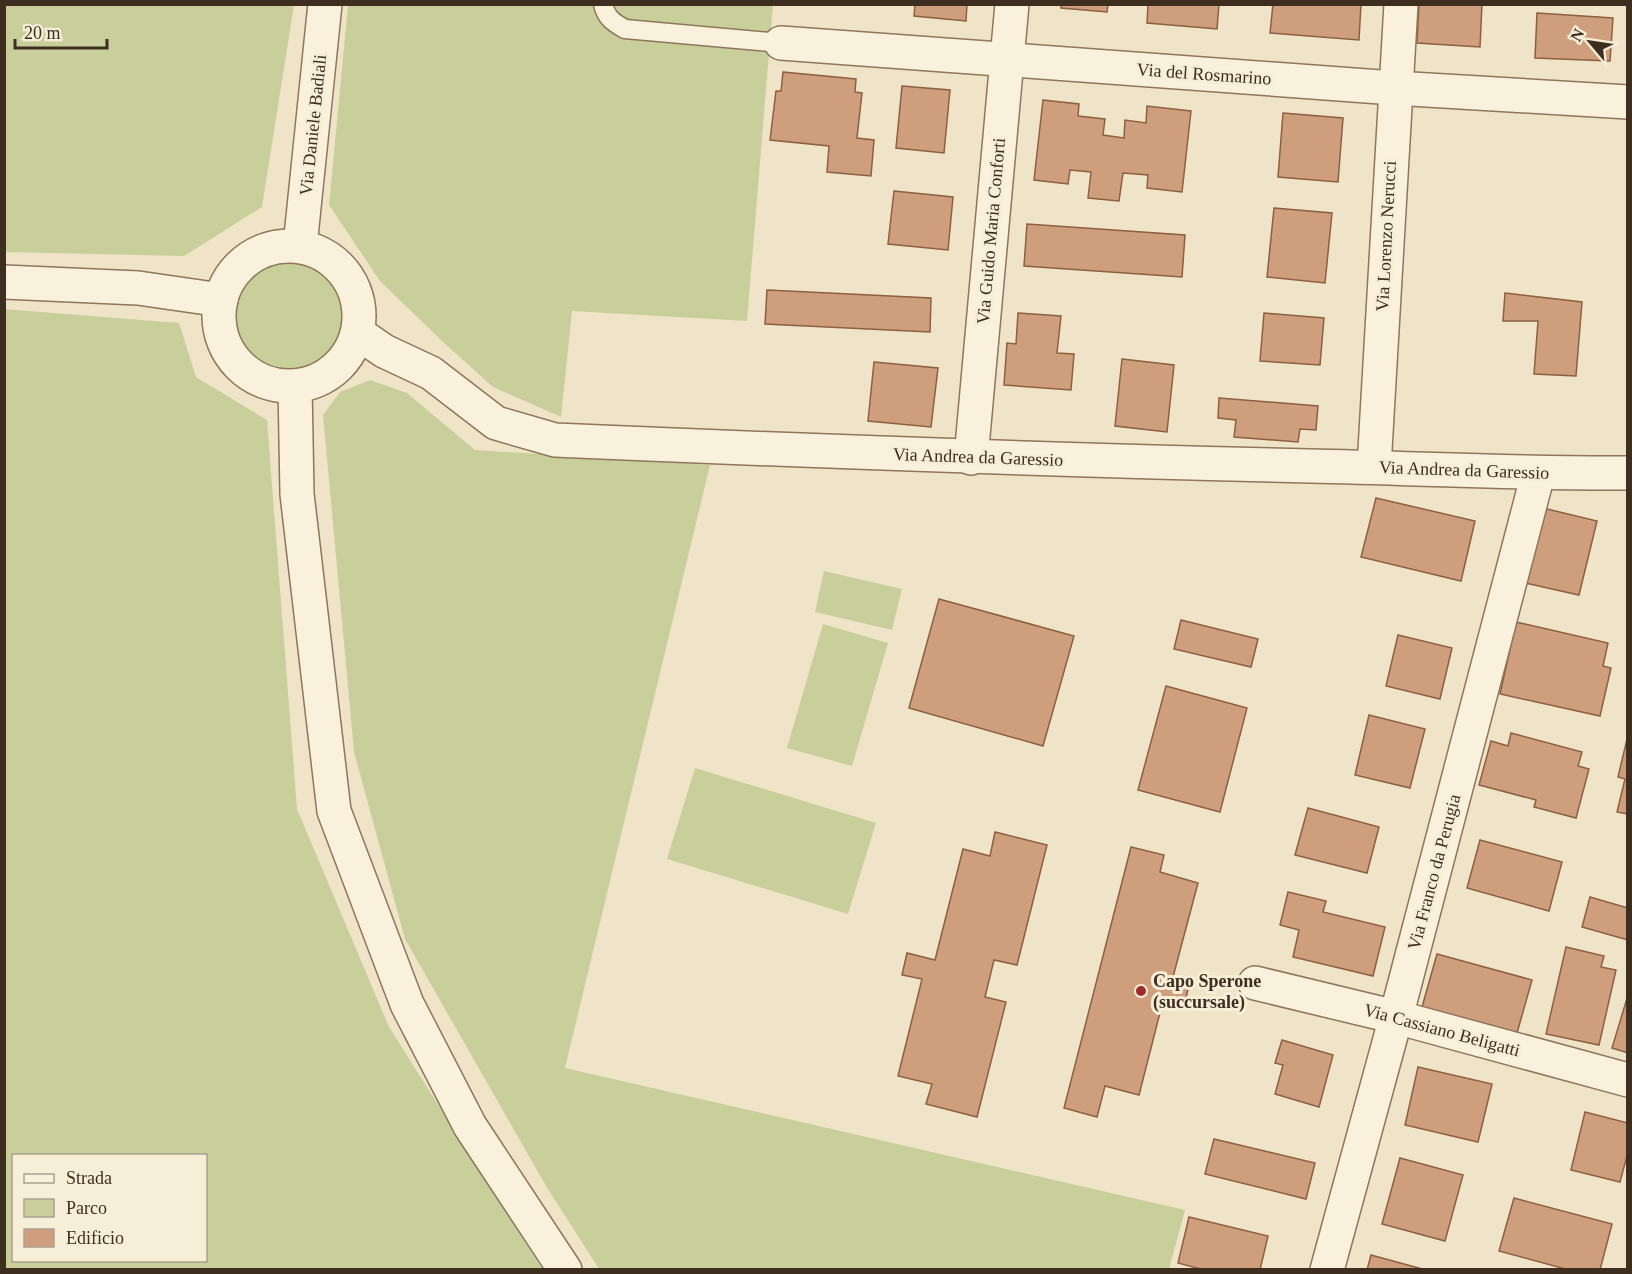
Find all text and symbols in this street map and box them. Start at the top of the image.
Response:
scale bar [15,12,106,50]
north arrow [1560,12,1620,72]
text: 20 m [24,23,61,43]
text: N [1567,25,1588,44]
street label: Via Daniele Badiali [296,53,330,197]
street label: Via del Rosmarino [1136,59,1272,89]
street label: Via Guido Maria Conforti [973,137,1009,325]
street label: Via Lorenzo Nerucci [1372,160,1400,312]
street label: Via Andrea da Garessio [893,444,1063,470]
street label: Via Andrea da Garessio [1379,457,1549,483]
street label: Via Franco da Perugia [1404,792,1464,952]
place label: Capo Sperone (succursale) [1153,971,1261,1013]
marker: Capo Sperone (succursale) [1134,984,1148,998]
street label: Via Cassiano Beligatti [1362,1000,1522,1060]
legend [12,1154,207,1262]
text: Strada [66,1168,112,1188]
text: Parco [66,1198,107,1218]
text: Edificio [66,1228,124,1248]

